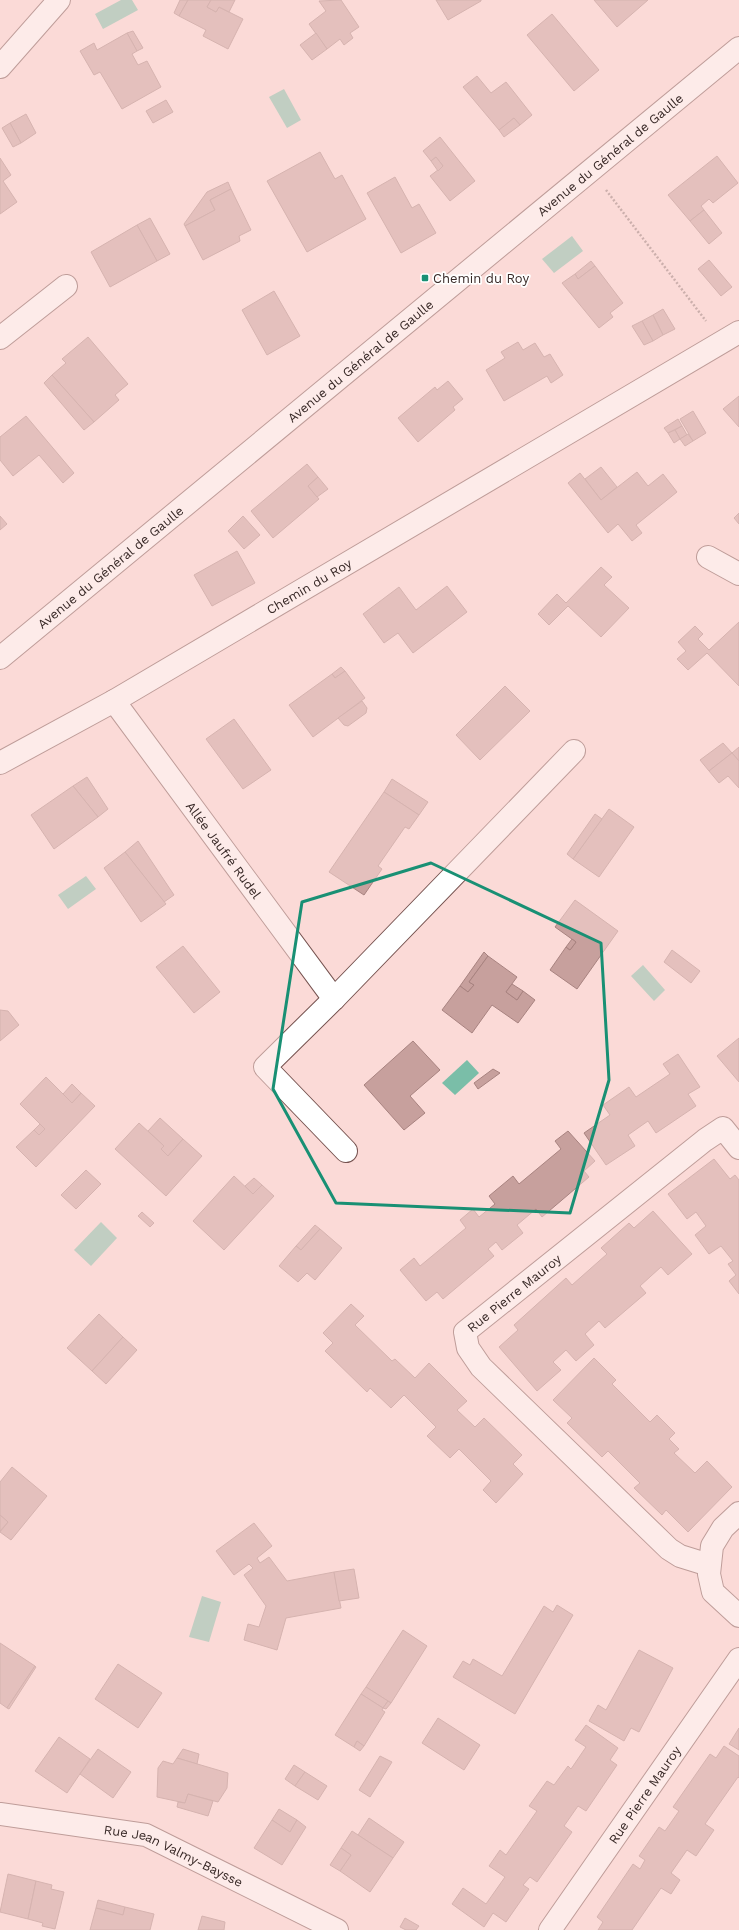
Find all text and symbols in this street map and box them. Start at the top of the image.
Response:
street label: Avenue du Général de Gaulle [534,90,686,219]
place label: Chemin du Roy [433,271,529,286]
marker: Chemin du Roy [420,273,430,283]
street label: Avenue du Général de Gaulle [284,296,436,425]
street label: Avenue du Général de Gaulle [34,502,186,631]
street label: Chemin du Roy [264,555,354,617]
street label: Allée Jaufré Rudel [183,798,265,901]
street label: Rue Pierre Mauroy [464,1251,564,1335]
street label: Rue Pierre Mauroy [605,1743,684,1846]
street label: Rue Jean Valmy-Baysse [103,1822,246,1890]

